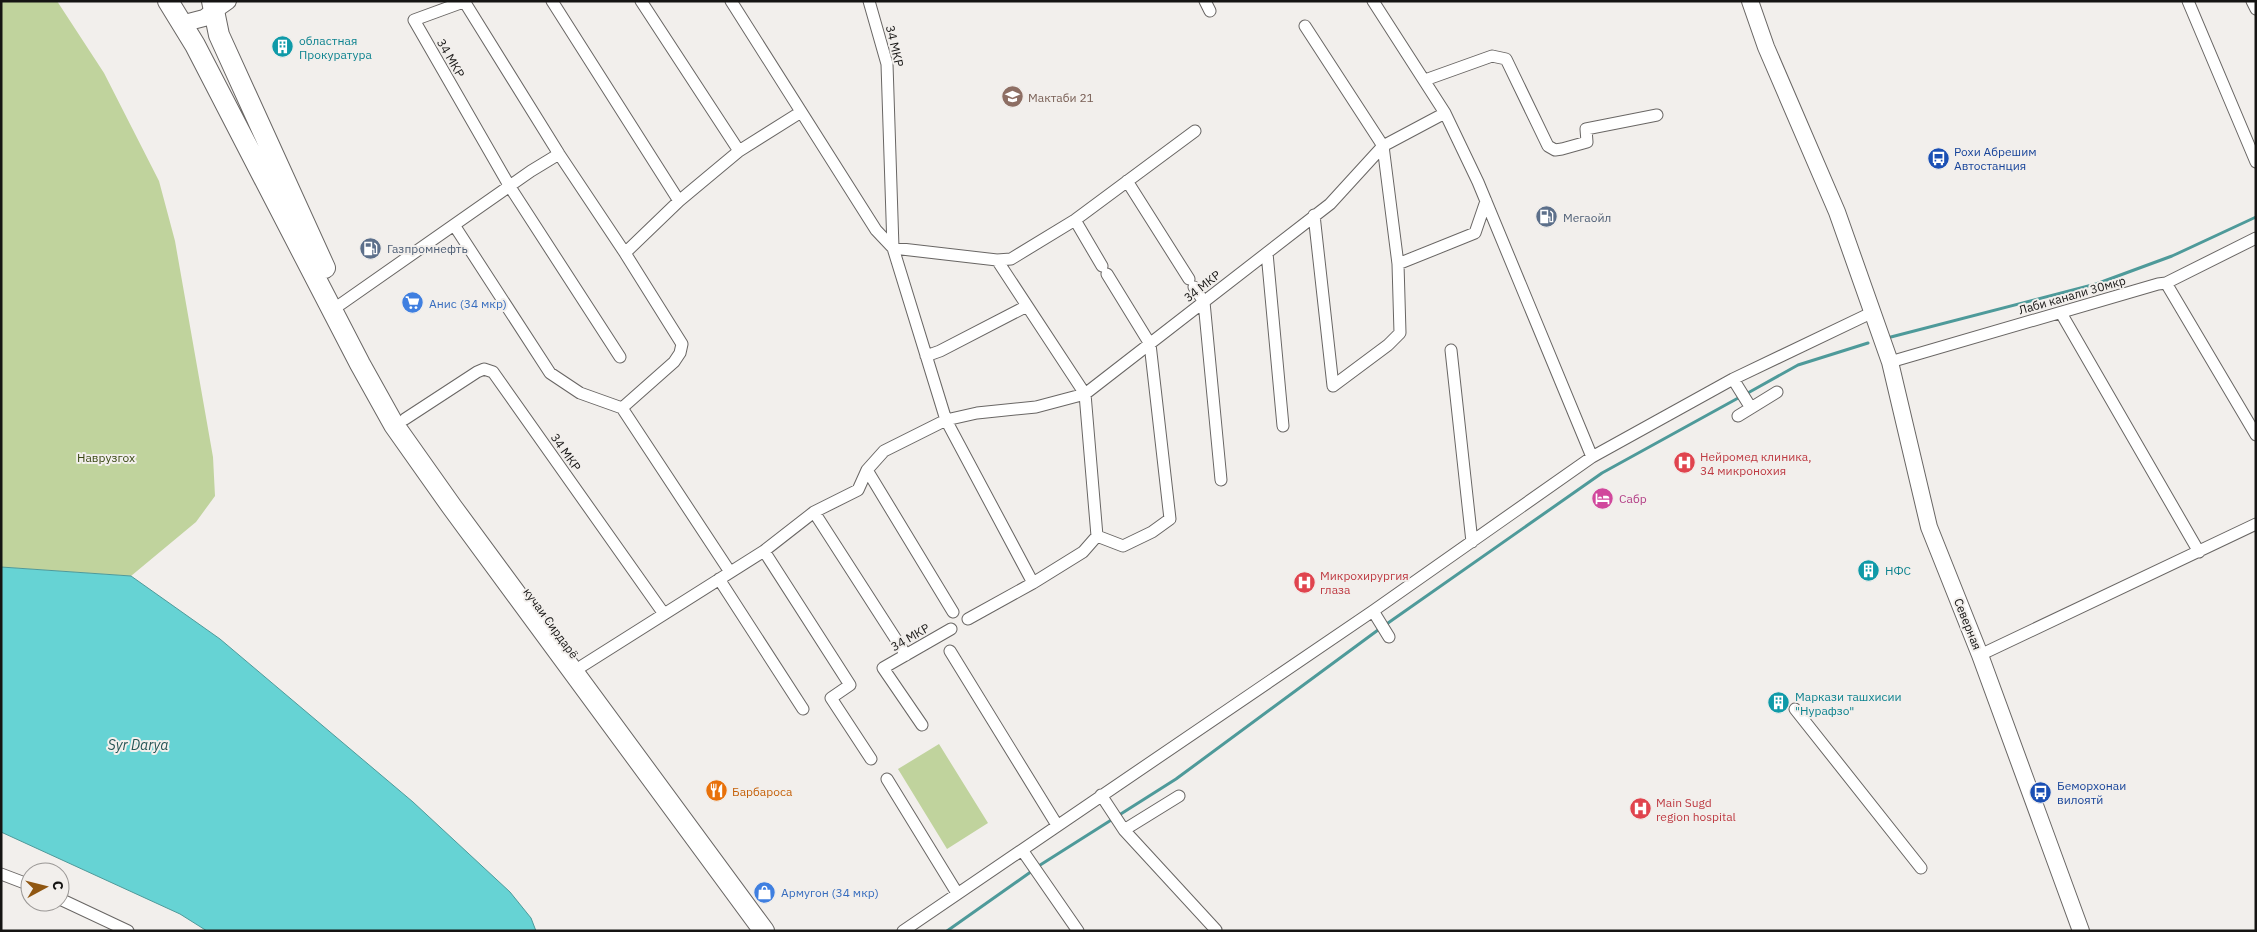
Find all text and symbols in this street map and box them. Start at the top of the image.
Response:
street label: 34 МКР [883,24,907,68]
place label: областная Прокуратура [299,33,372,62]
building icon: областная Прокуратура [271,35,295,59]
street label: 34 МКР [434,36,468,80]
school or university icon: Мактаби 21 [1000,85,1024,109]
place label: Мактаби 21 [1028,90,1094,105]
place label: Рохи Абрешим Автостанция [1954,144,2037,173]
bus stop icon: Рохи Абрешим Автостанция [1926,146,1950,170]
fuel station icon: Мегаойл [1535,205,1559,229]
place label: Мегаойл [1563,210,1611,225]
fuel station icon: Газпромнефть [359,236,383,260]
place label: Газпромнефть [387,241,468,256]
street label: 34 МКР [1181,267,1223,305]
street label: Лаби канали 30мкр [2017,273,2127,317]
supermarket icon: Анис (34 мкр) [401,291,425,315]
place label: Анис (34 мкр) [429,296,507,311]
street label: 34 МКР [548,430,584,474]
place label: Нейромед клиника, 34 микронохия [1700,449,1812,478]
park label: Наврузгох [77,450,135,465]
hospital icon: Нейромед клиника, 34 микронохия [1672,451,1696,475]
hotel icon: Сабр [1591,486,1615,510]
place label: Сабр [1619,491,1647,506]
building icon: НФС [1857,558,1881,582]
place label: НФС [1885,563,1912,578]
place label: Микрохирургия глаза [1320,568,1409,597]
hospital icon: Микрохирургия глаза [1292,570,1316,594]
street label: кучаи Сирдарё [520,585,582,662]
street label: Северная [1951,596,1985,652]
street label: 34 МКР [888,620,932,654]
place label: Маркази ташхисии "Нурафзо" [1795,689,1902,718]
building icon: Маркази ташхисии "Нурафзо" [1767,691,1791,715]
water label: Syr Darya [108,736,168,754]
place label: Беморхонаи вилоятй [2057,778,2126,807]
restaurant icon: Барбароса [704,779,728,803]
bus stop icon: Беморхонаи вилоятй [2029,780,2053,804]
place label: Барбароса [732,784,793,799]
place label: Main Sugd region hospital [1656,795,1736,824]
hospital icon: Main Sugd region hospital [1628,797,1652,821]
north arrow [20,862,70,912]
text: С [48,880,67,891]
shop icon: Армугон (34 мкр) [753,880,777,904]
place label: Армугон (34 мкр) [781,885,879,900]

